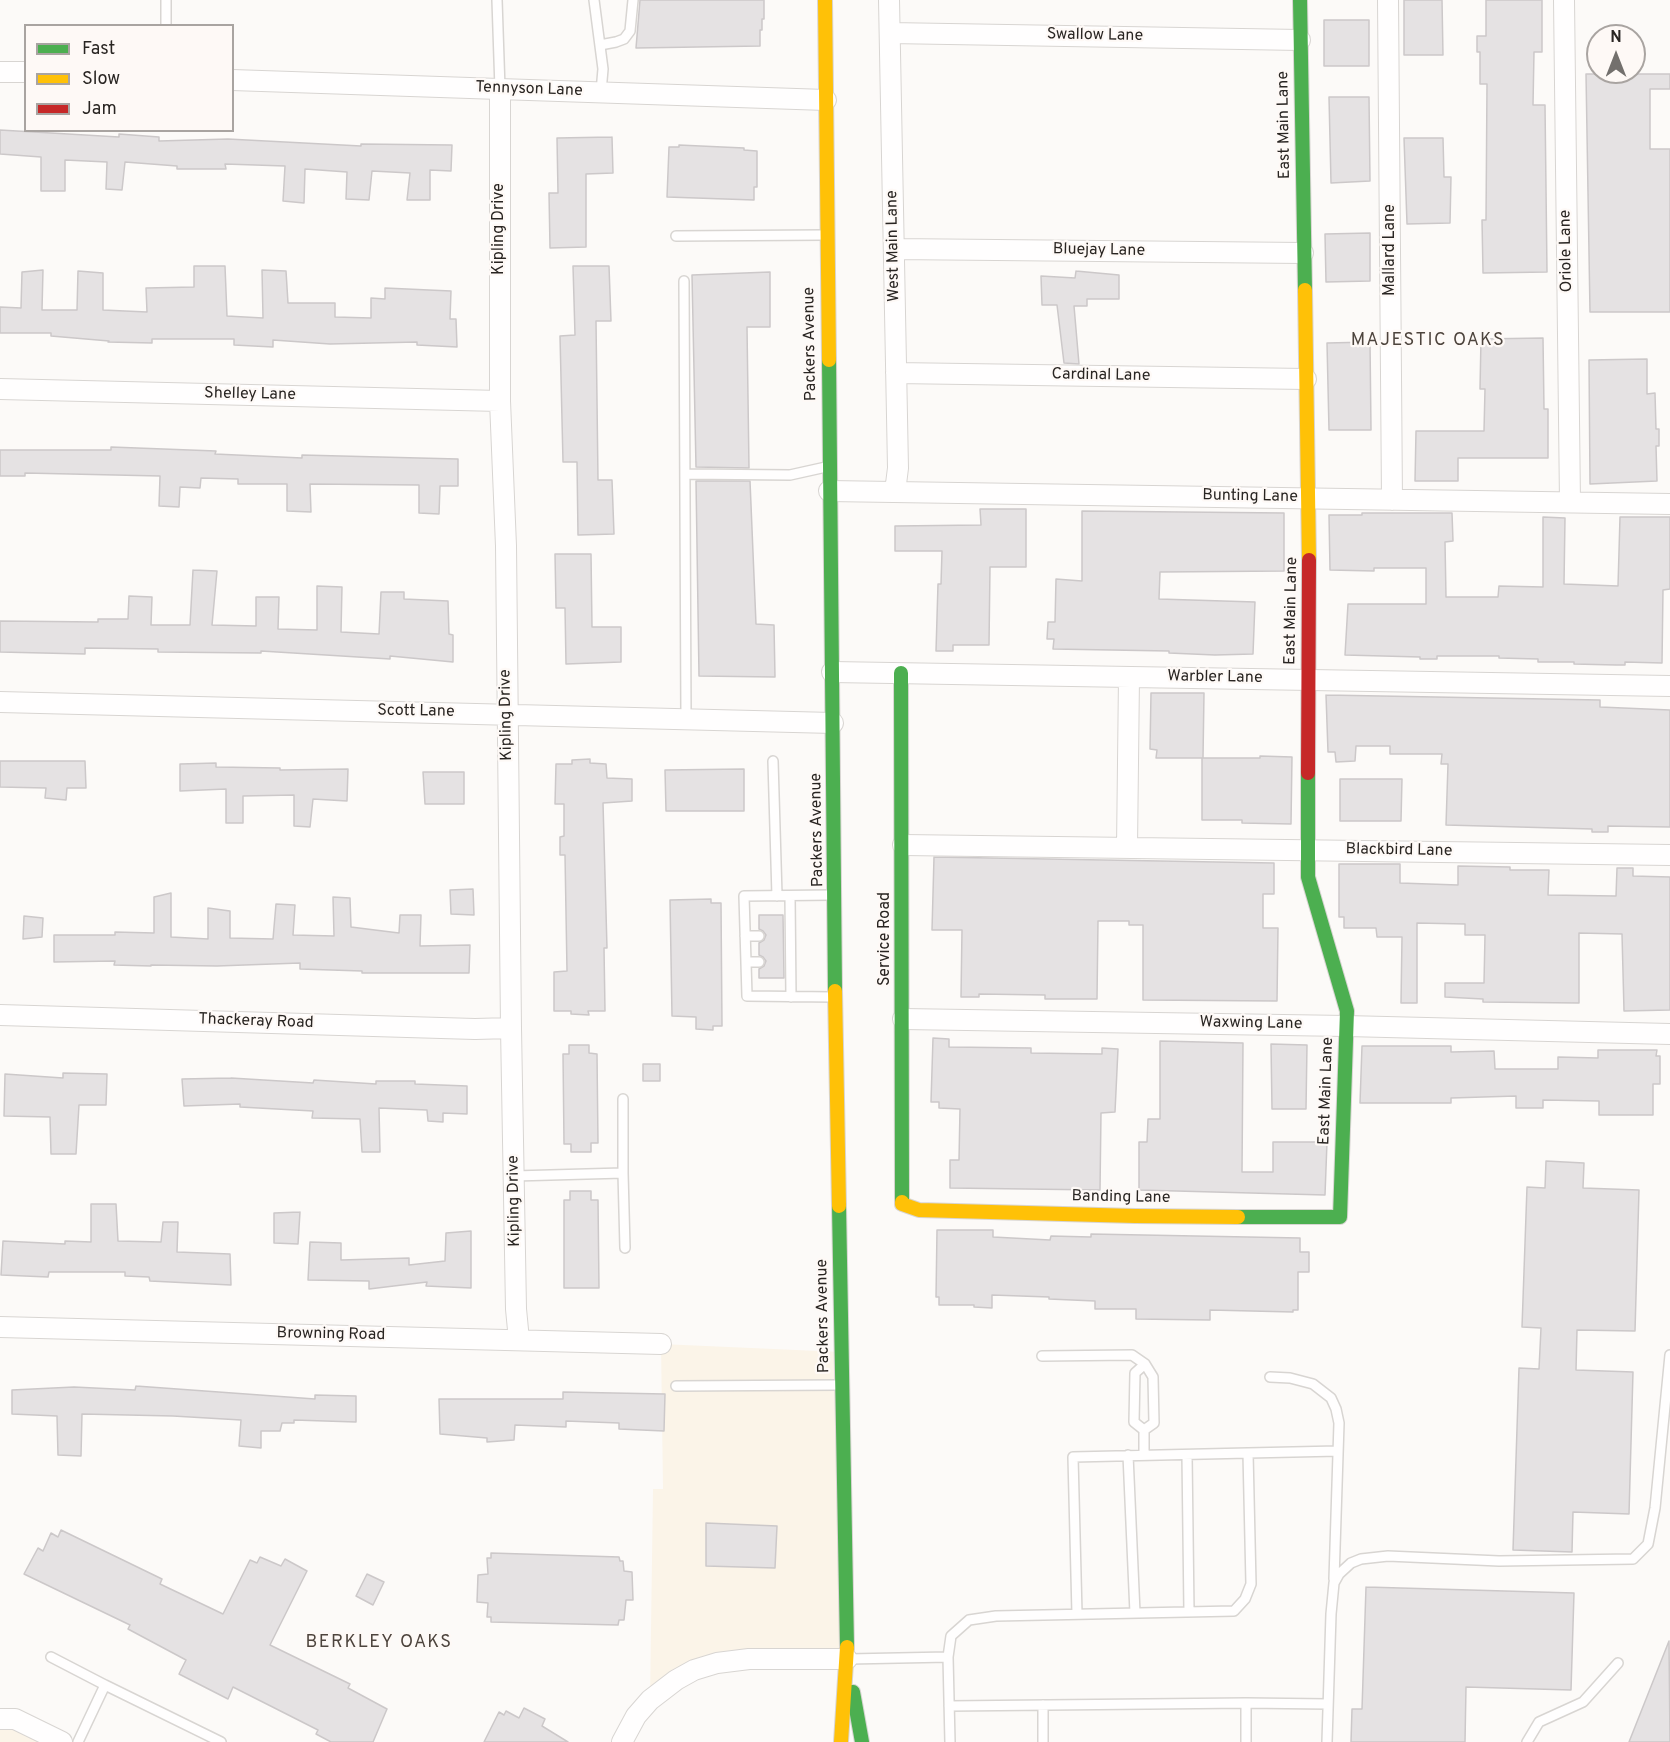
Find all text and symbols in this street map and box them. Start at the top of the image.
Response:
legend [24,24,234,132]
north arrow [1586,24,1646,84]
street label: Swallow Lane [1047,26,1143,46]
text: N [1610,28,1622,48]
text: Fast [82,38,115,61]
text: Slow [82,68,120,91]
street label: East Main Lane [1274,71,1296,179]
street label: Tennyson Lane [475,79,583,101]
text: Jam [82,98,117,121]
street label: Kipling Drive [490,183,510,275]
street label: West Main Lane [883,190,905,302]
street label: Mallard Lane [1381,204,1401,296]
street label: Oriole Lane [1557,209,1577,293]
street label: Bluejay Lane [1053,241,1145,261]
street label: Packers Avenue [800,287,822,401]
district label: MAJESTIC OAKS [1351,330,1505,352]
street label: Cardinal Lane [1051,366,1151,386]
street label: Shelley Lane [204,385,296,405]
street label: Bunting Lane [1202,487,1298,507]
street label: East Main Lane [1281,557,1303,665]
street label: Warbler Lane [1167,668,1263,688]
street label: Kipling Drive [497,669,517,761]
street label: Scott Lane [377,702,455,722]
street label: Packers Avenue [807,773,829,887]
street label: Blackbird Lane [1345,840,1453,862]
street label: Service Road [876,892,896,986]
street label: Thackeray Road [198,1010,314,1034]
street label: Waxwing Lane [1200,1014,1302,1034]
street label: East Main Lane [1316,1037,1338,1145]
street label: Kipling Drive [505,1155,525,1247]
street label: Banding Lane [1071,1188,1171,1208]
street label: Packers Avenue [813,1259,835,1373]
street label: Browning Road [277,1324,385,1346]
district label: BERKLEY OAKS [306,1632,452,1654]

